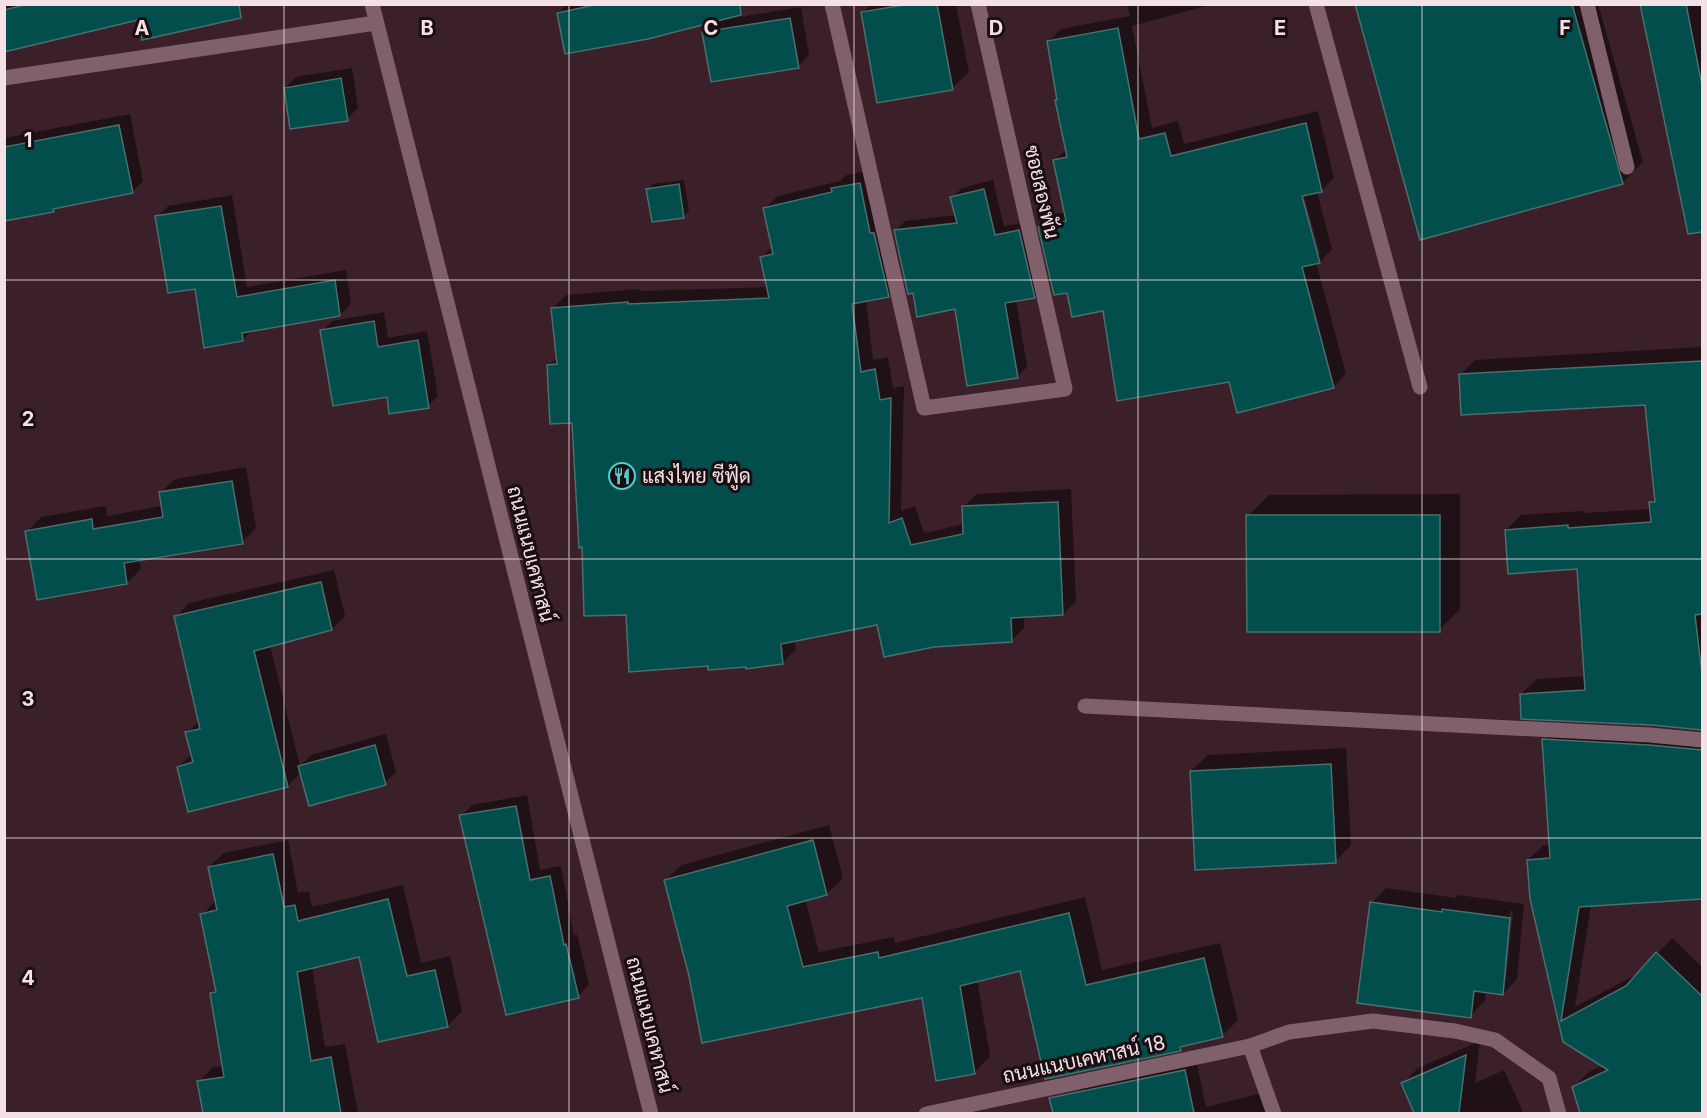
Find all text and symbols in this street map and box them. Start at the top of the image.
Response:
text: A [135,16,150,40]
text: B [420,16,434,40]
text: C [704,16,718,40]
text: D [989,16,1003,40]
text: E [1274,16,1286,40]
text: F [1559,16,1571,40]
text: 1 [24,128,32,152]
street label: ซอยสองพัน [1020,143,1064,241]
text: 2 [22,407,34,431]
restaurant icon: แสงไทย ซีฟู้ด [607,461,637,491]
place label: แสงไทย ซีฟู้ด [642,463,751,491]
street label: ถนนแนบเคหาสน์ [503,483,561,625]
text: 3 [22,687,34,711]
street label: ถนนแนบเคหาสน์ [622,954,680,1096]
text: 4 [21,966,35,990]
street label: ถนนแนบเคหาสน์ 18 [1000,1028,1167,1088]

